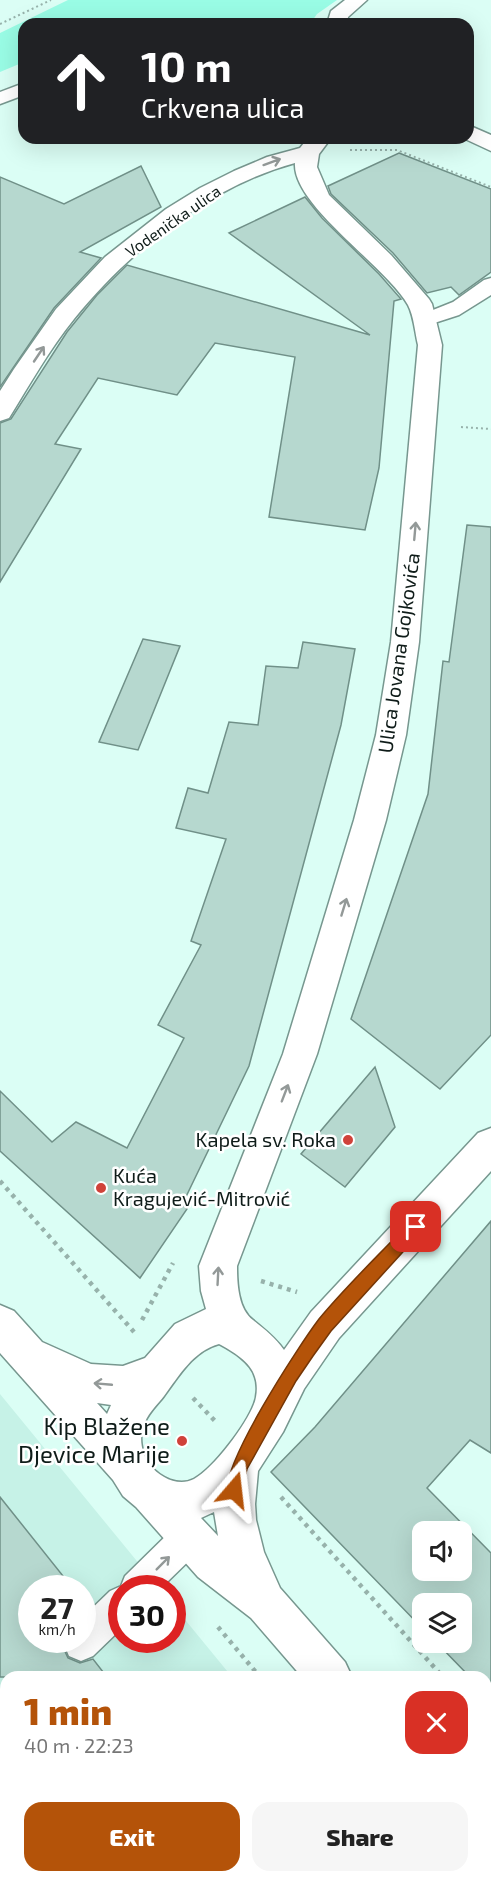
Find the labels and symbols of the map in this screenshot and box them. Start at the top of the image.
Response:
one-way arrow [262,156,281,167]
street label: Vodenička ulica [121,181,224,261]
one-way arrow [32,345,45,362]
one-way arrow [410,522,421,542]
street label: Ulica Jovana Gojkovića [372,551,424,755]
one-way arrow [339,898,350,917]
one-way arrow [280,1084,291,1103]
place label: Kapela sv. Roka [196,1127,336,1151]
marker: Kapela sv. Roka [341,1133,355,1147]
place label: Kuća Kragujević-Mitrović [113,1163,291,1210]
marker: Kuća Kragujević-Mitrović [94,1181,108,1195]
pin [390,1201,441,1252]
one-way arrow [213,1266,224,1286]
one-way arrow [94,1378,114,1389]
place label: Kip Blažene Djevice Marije [18,1411,170,1468]
marker: Kip Blažene Djevice Marije [175,1434,189,1448]
position arrow [202,1458,266,1522]
one-way arrow [155,1555,170,1570]
speed limit sign: 30 [108,1575,186,1653]

